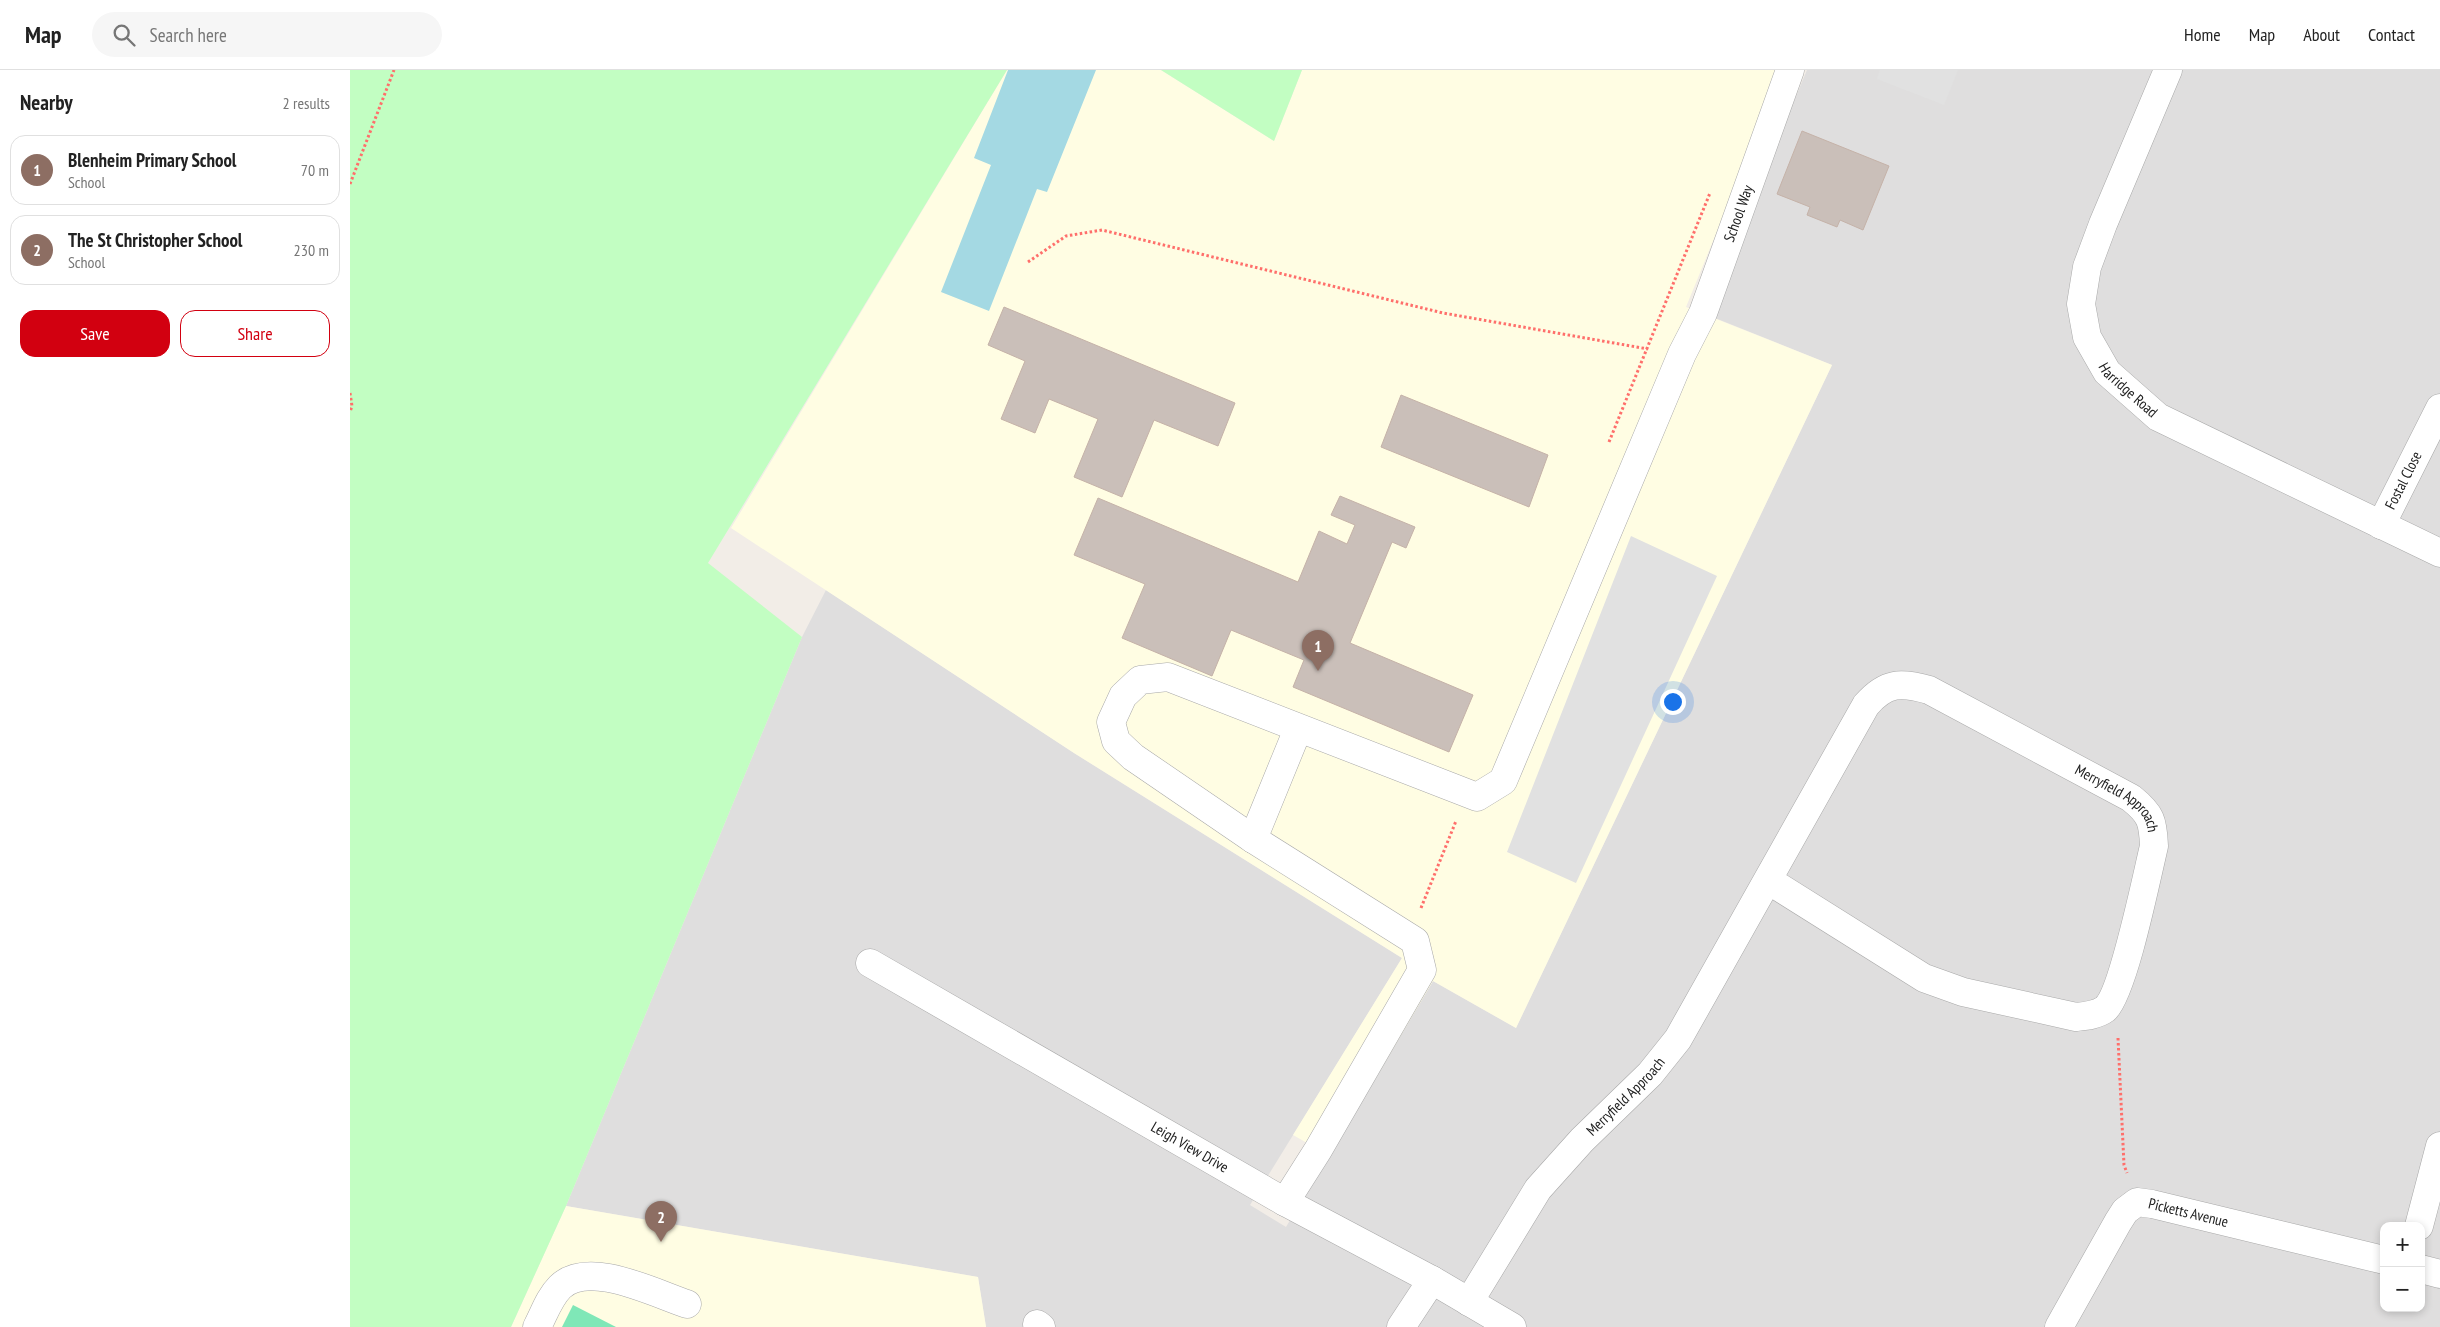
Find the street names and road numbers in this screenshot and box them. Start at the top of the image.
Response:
street label: School Way [1719,182,1757,244]
street label: Harridge Road [2095,359,2162,421]
street label: Fostal Close [2380,448,2426,512]
street label: Merryfield Approach [2072,760,2163,833]
street label: Merryfield Approach [1582,1053,1669,1140]
street label: Leigh View Drive [1148,1117,1232,1176]
street label: Picketts Avenue [2147,1194,2230,1231]

